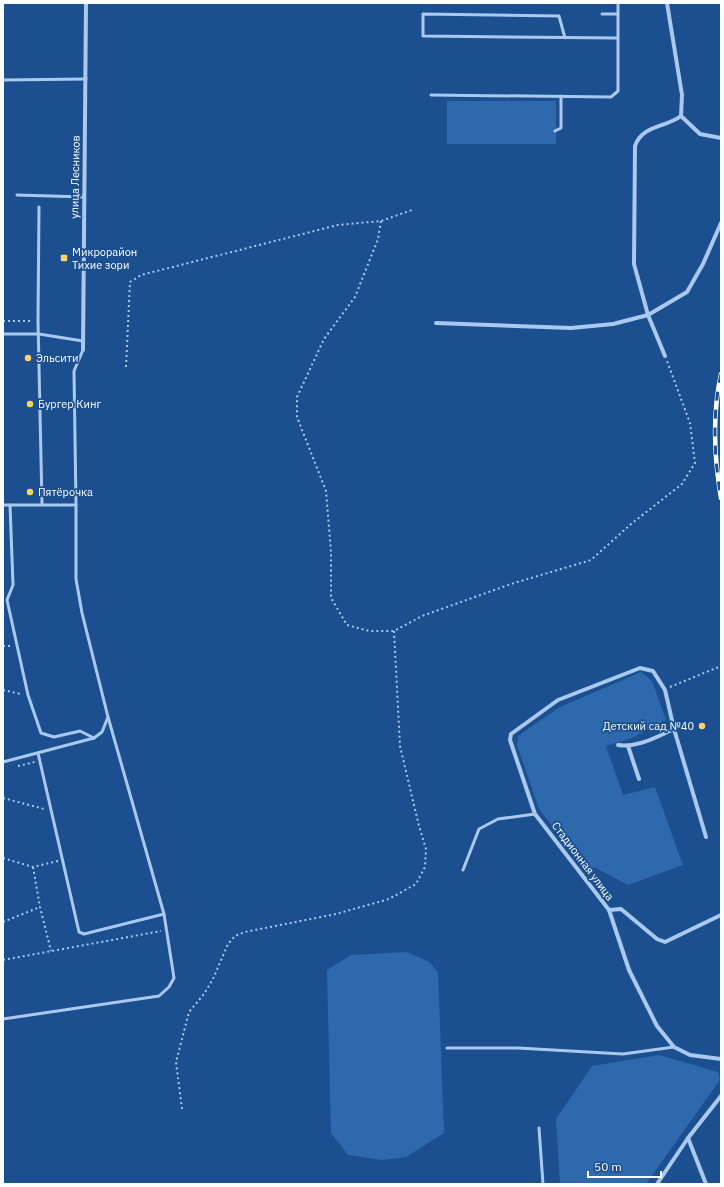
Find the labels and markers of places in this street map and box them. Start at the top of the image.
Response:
place label: Микрорайон Тихие зори [72,245,137,272]
marker: Микрорайон Тихие зори [59,253,69,263]
place label: Эльсити [36,351,78,365]
marker: Эльсити [23,353,33,363]
place label: Бургер Кинг [38,397,101,411]
marker: Бургер Кинг [25,399,35,409]
place label: Пятёрочка [38,485,93,499]
marker: Пятёрочка [25,487,35,497]
place label: Детский сад №40 [603,719,694,733]
marker: Детский сад №40 [697,721,707,731]

